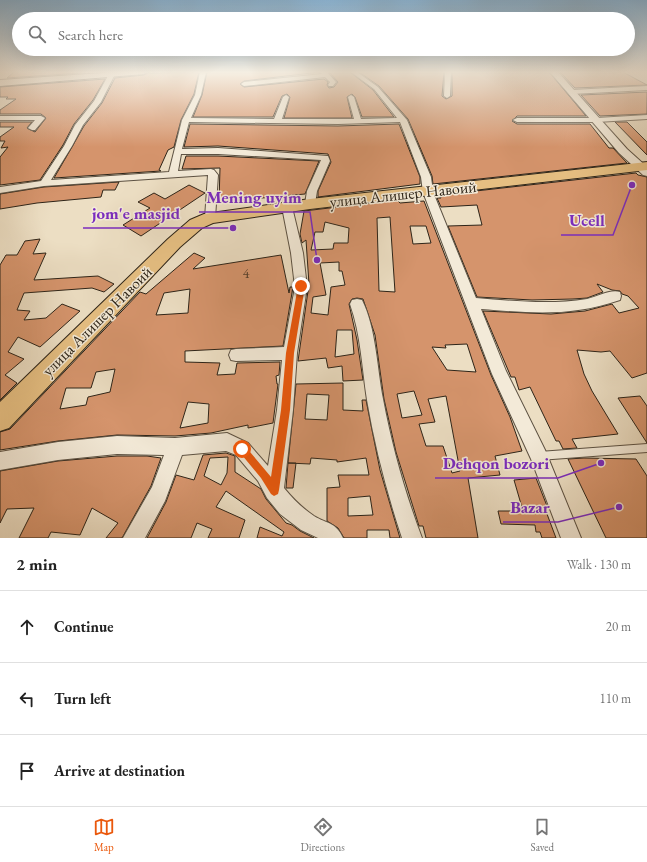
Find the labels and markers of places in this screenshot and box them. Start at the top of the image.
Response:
callout: Mening uyim [199,183,310,212]
callout: jom'e masjid [83,199,188,228]
callout: Ucell [561,206,613,235]
callout: Dehqon bozori [435,449,558,478]
callout: Bazar [503,493,558,522]

